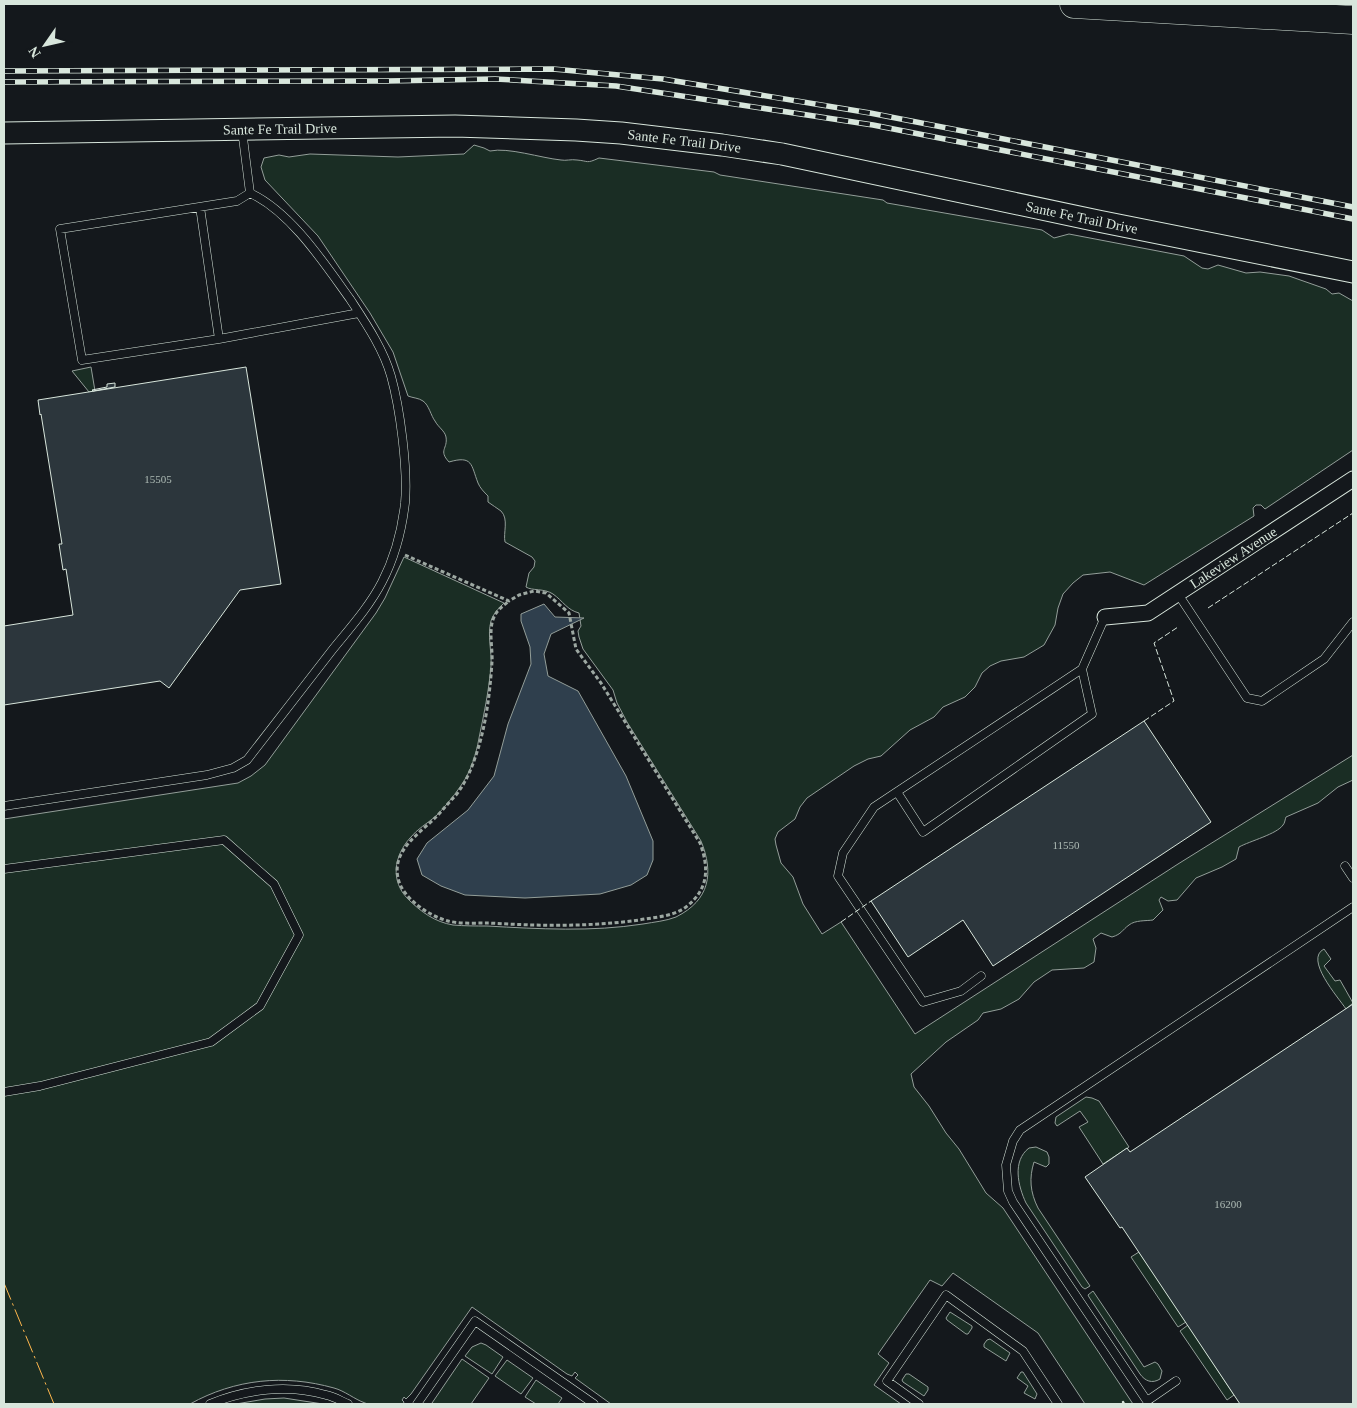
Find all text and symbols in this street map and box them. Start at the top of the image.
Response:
north arrow [20,20,70,70]
text: N [26,44,44,60]
street label: Sante Fe Trail Drive [223,121,337,138]
street label: Sante Fe Trail Drive [627,127,742,156]
street label: Sante Fe Trail Drive [1024,199,1139,237]
house number: 15505 [144,473,172,485]
street label: Lakeview Avenue [1187,524,1280,591]
house number: 11550 [1052,839,1080,851]
house number: 16200 [1214,1198,1242,1210]

